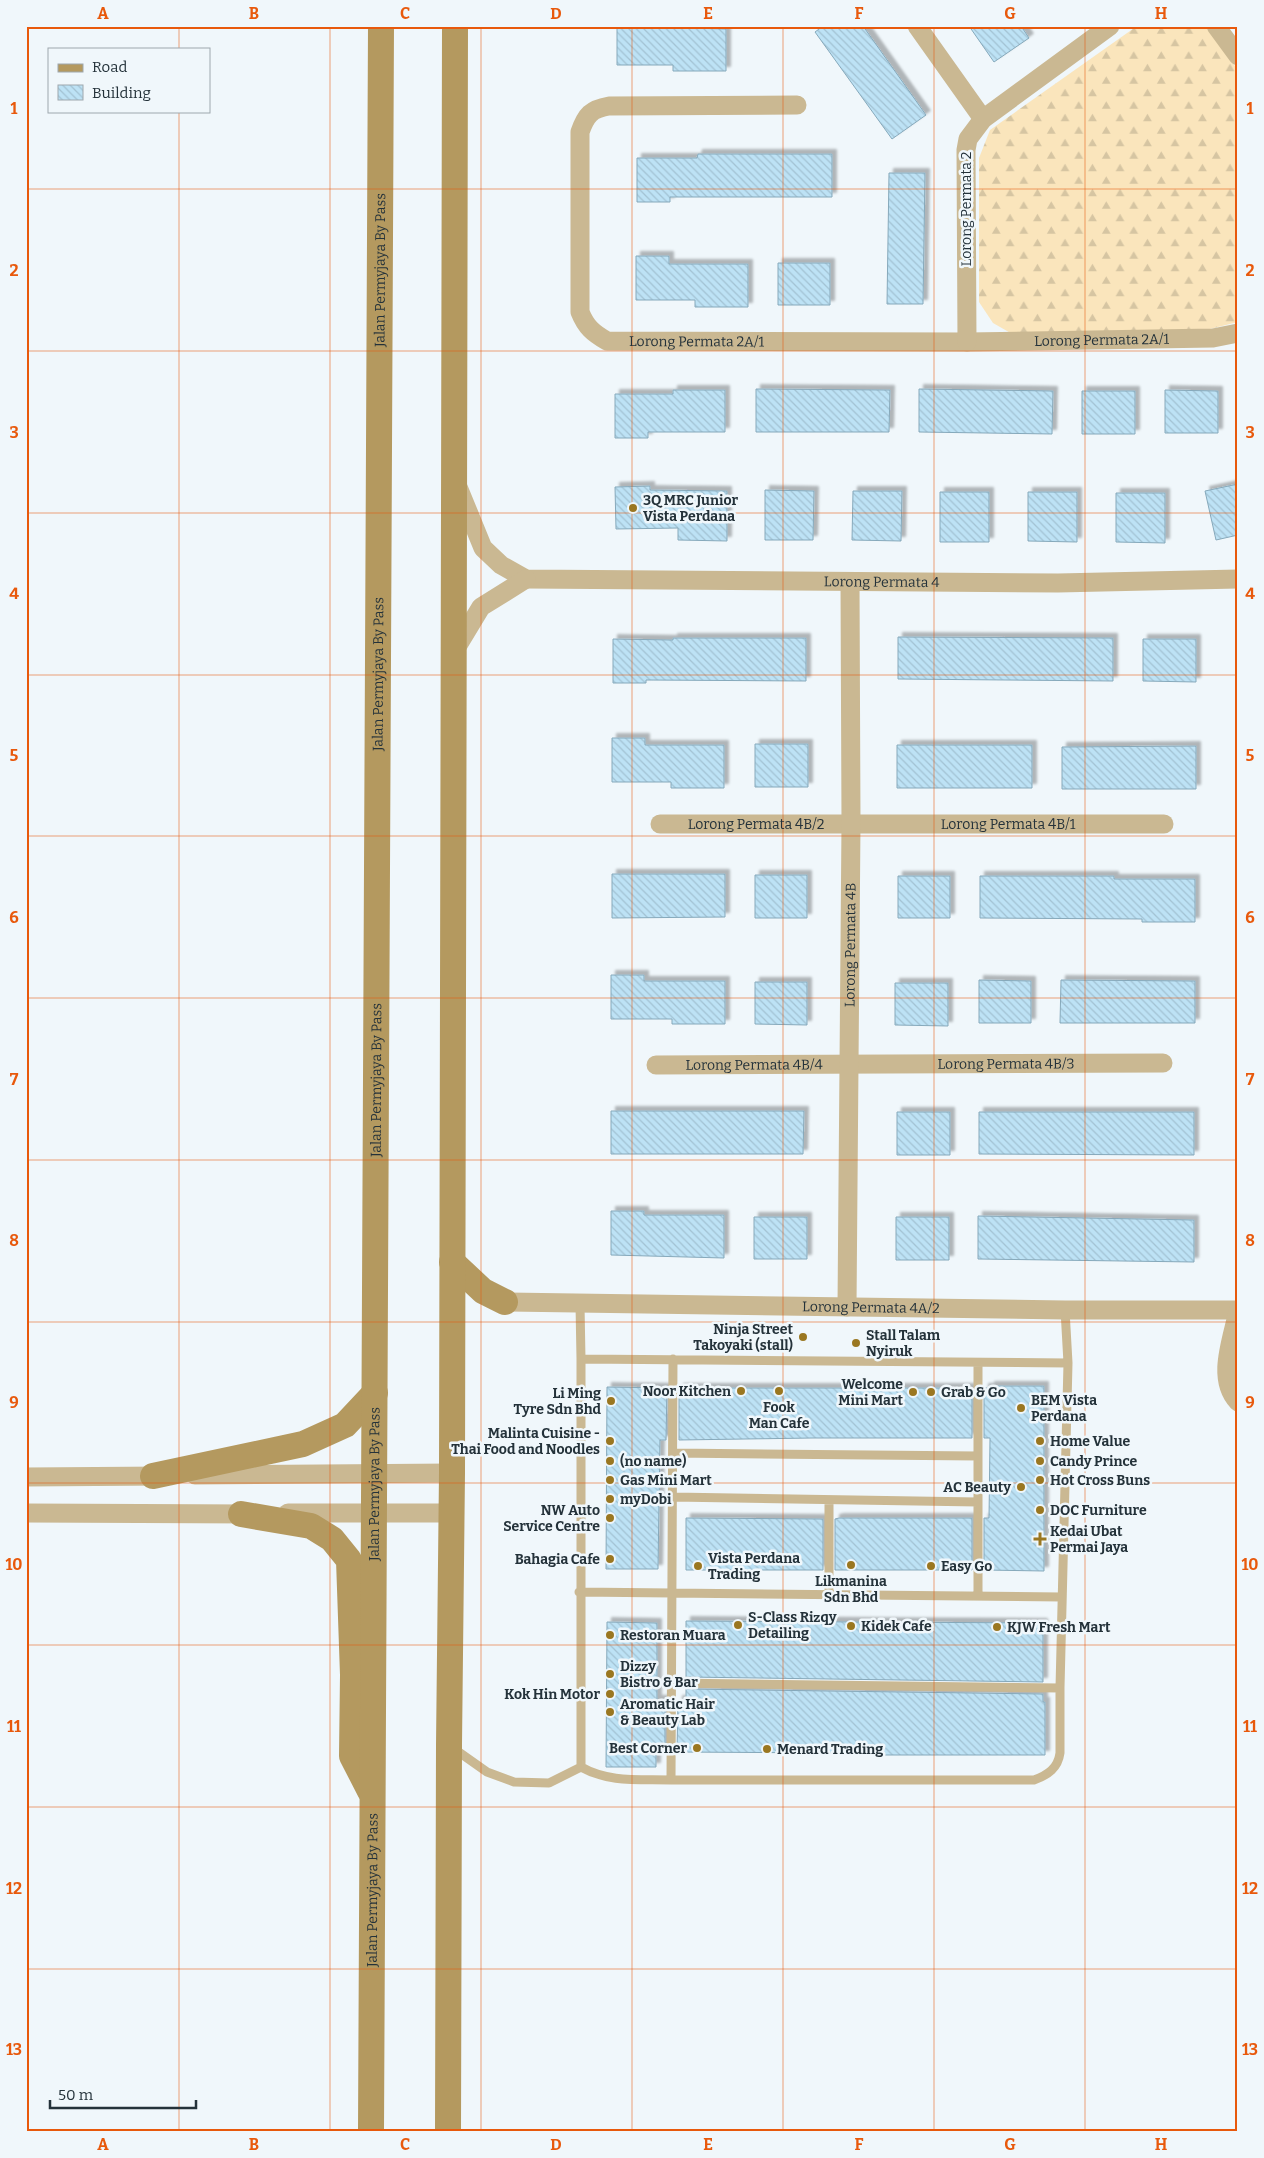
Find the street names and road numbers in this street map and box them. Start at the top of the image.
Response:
street label: Lorong Permata 2 [958,152,975,266]
street label: Jalan Permyjaya By Pass [371,193,389,348]
street label: Lorong Permata 2A/1 [1034,331,1170,350]
street label: Lorong Permata 2A/1 [629,333,764,350]
street label: Lorong Permata 4 [824,573,939,591]
street label: Jalan Permyjaya By Pass [370,597,387,752]
street label: Lorong Permata 4B/2 [688,816,824,833]
street label: Lorong Permata 4B/1 [941,816,1076,833]
street label: Lorong Permata 4B [841,883,860,1007]
street label: Jalan Permyjaya By Pass [368,1003,385,1158]
street label: Lorong Permata 4B/3 [937,1055,1075,1073]
street label: Lorong Permata 4B/4 [685,1056,823,1074]
street label: Lorong Permata 4A/2 [802,1298,940,1317]
street label: Jalan Permyjaya By Pass [366,1407,383,1562]
street label: Jalan Permyjaya By Pass [364,1813,382,1968]

